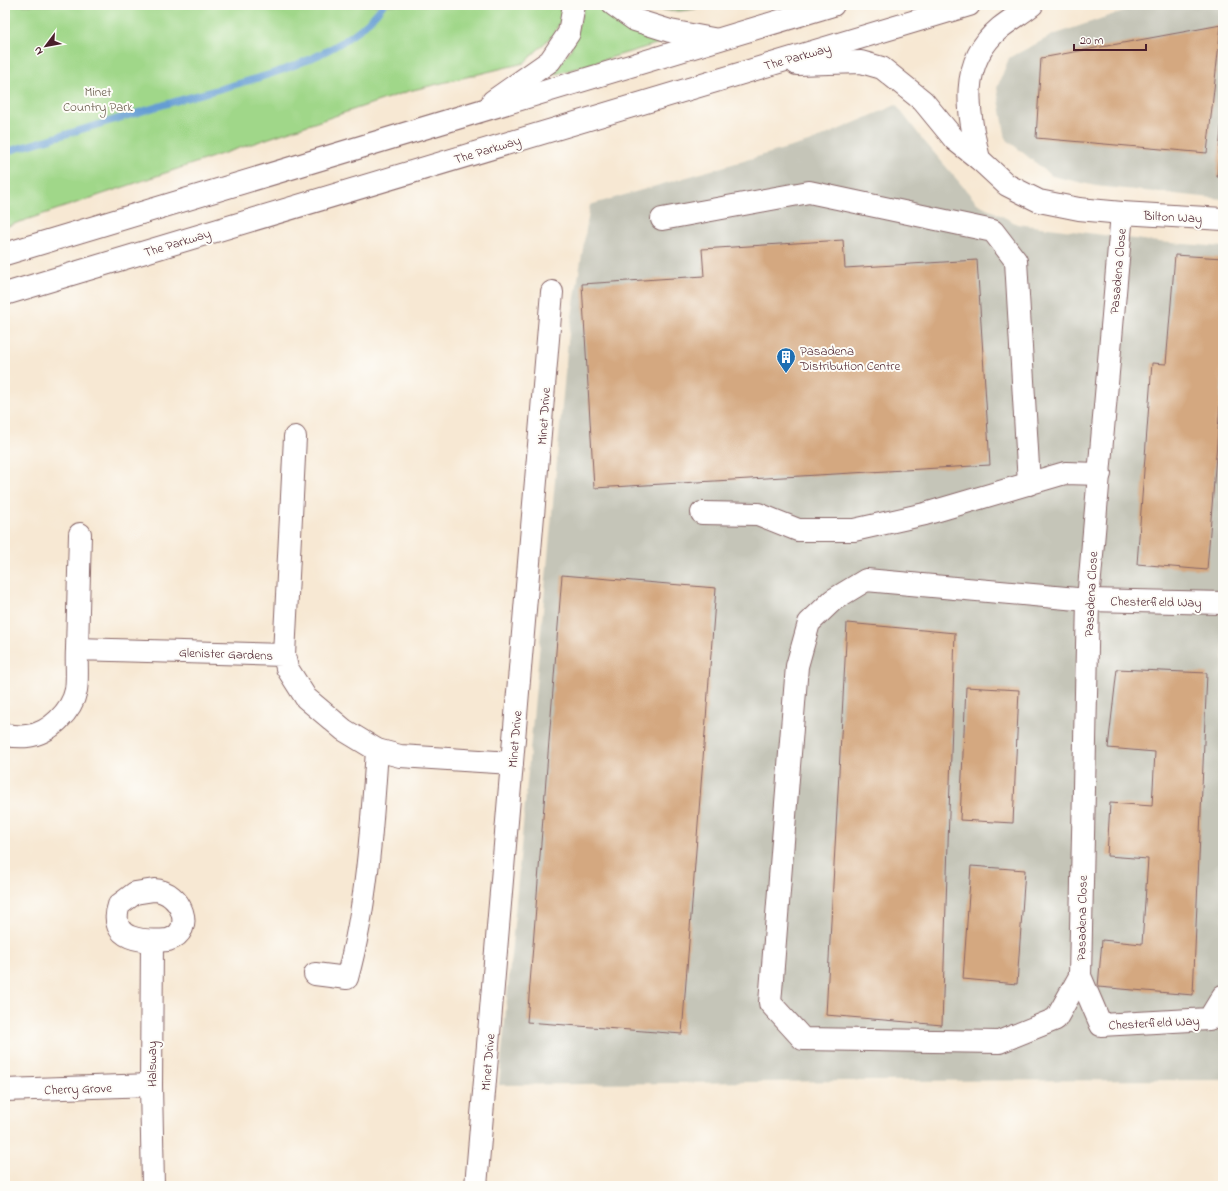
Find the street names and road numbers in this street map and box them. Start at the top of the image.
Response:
street label: The Parkway [762,39,833,77]
street label: The Parkway [452,131,523,171]
street label: Bilton Way [1142,206,1203,230]
street label: The Parkway [142,224,213,264]
street label: Pasadena Close [1105,227,1132,315]
street label: Minet Drive [533,387,556,445]
street label: Pasadena Close [1080,551,1103,637]
street label: Chesterfield Way [1110,592,1202,614]
street label: Glenister Gardens [178,643,274,666]
street label: Minet Drive [504,710,527,768]
street label: Pasadena Close [1072,875,1093,961]
street label: Chesterfield Way [1108,1012,1200,1036]
street label: Minet Drive [477,1033,500,1091]
street label: Halsway [143,1041,163,1087]
street label: Cherry Grove [44,1079,112,1101]

